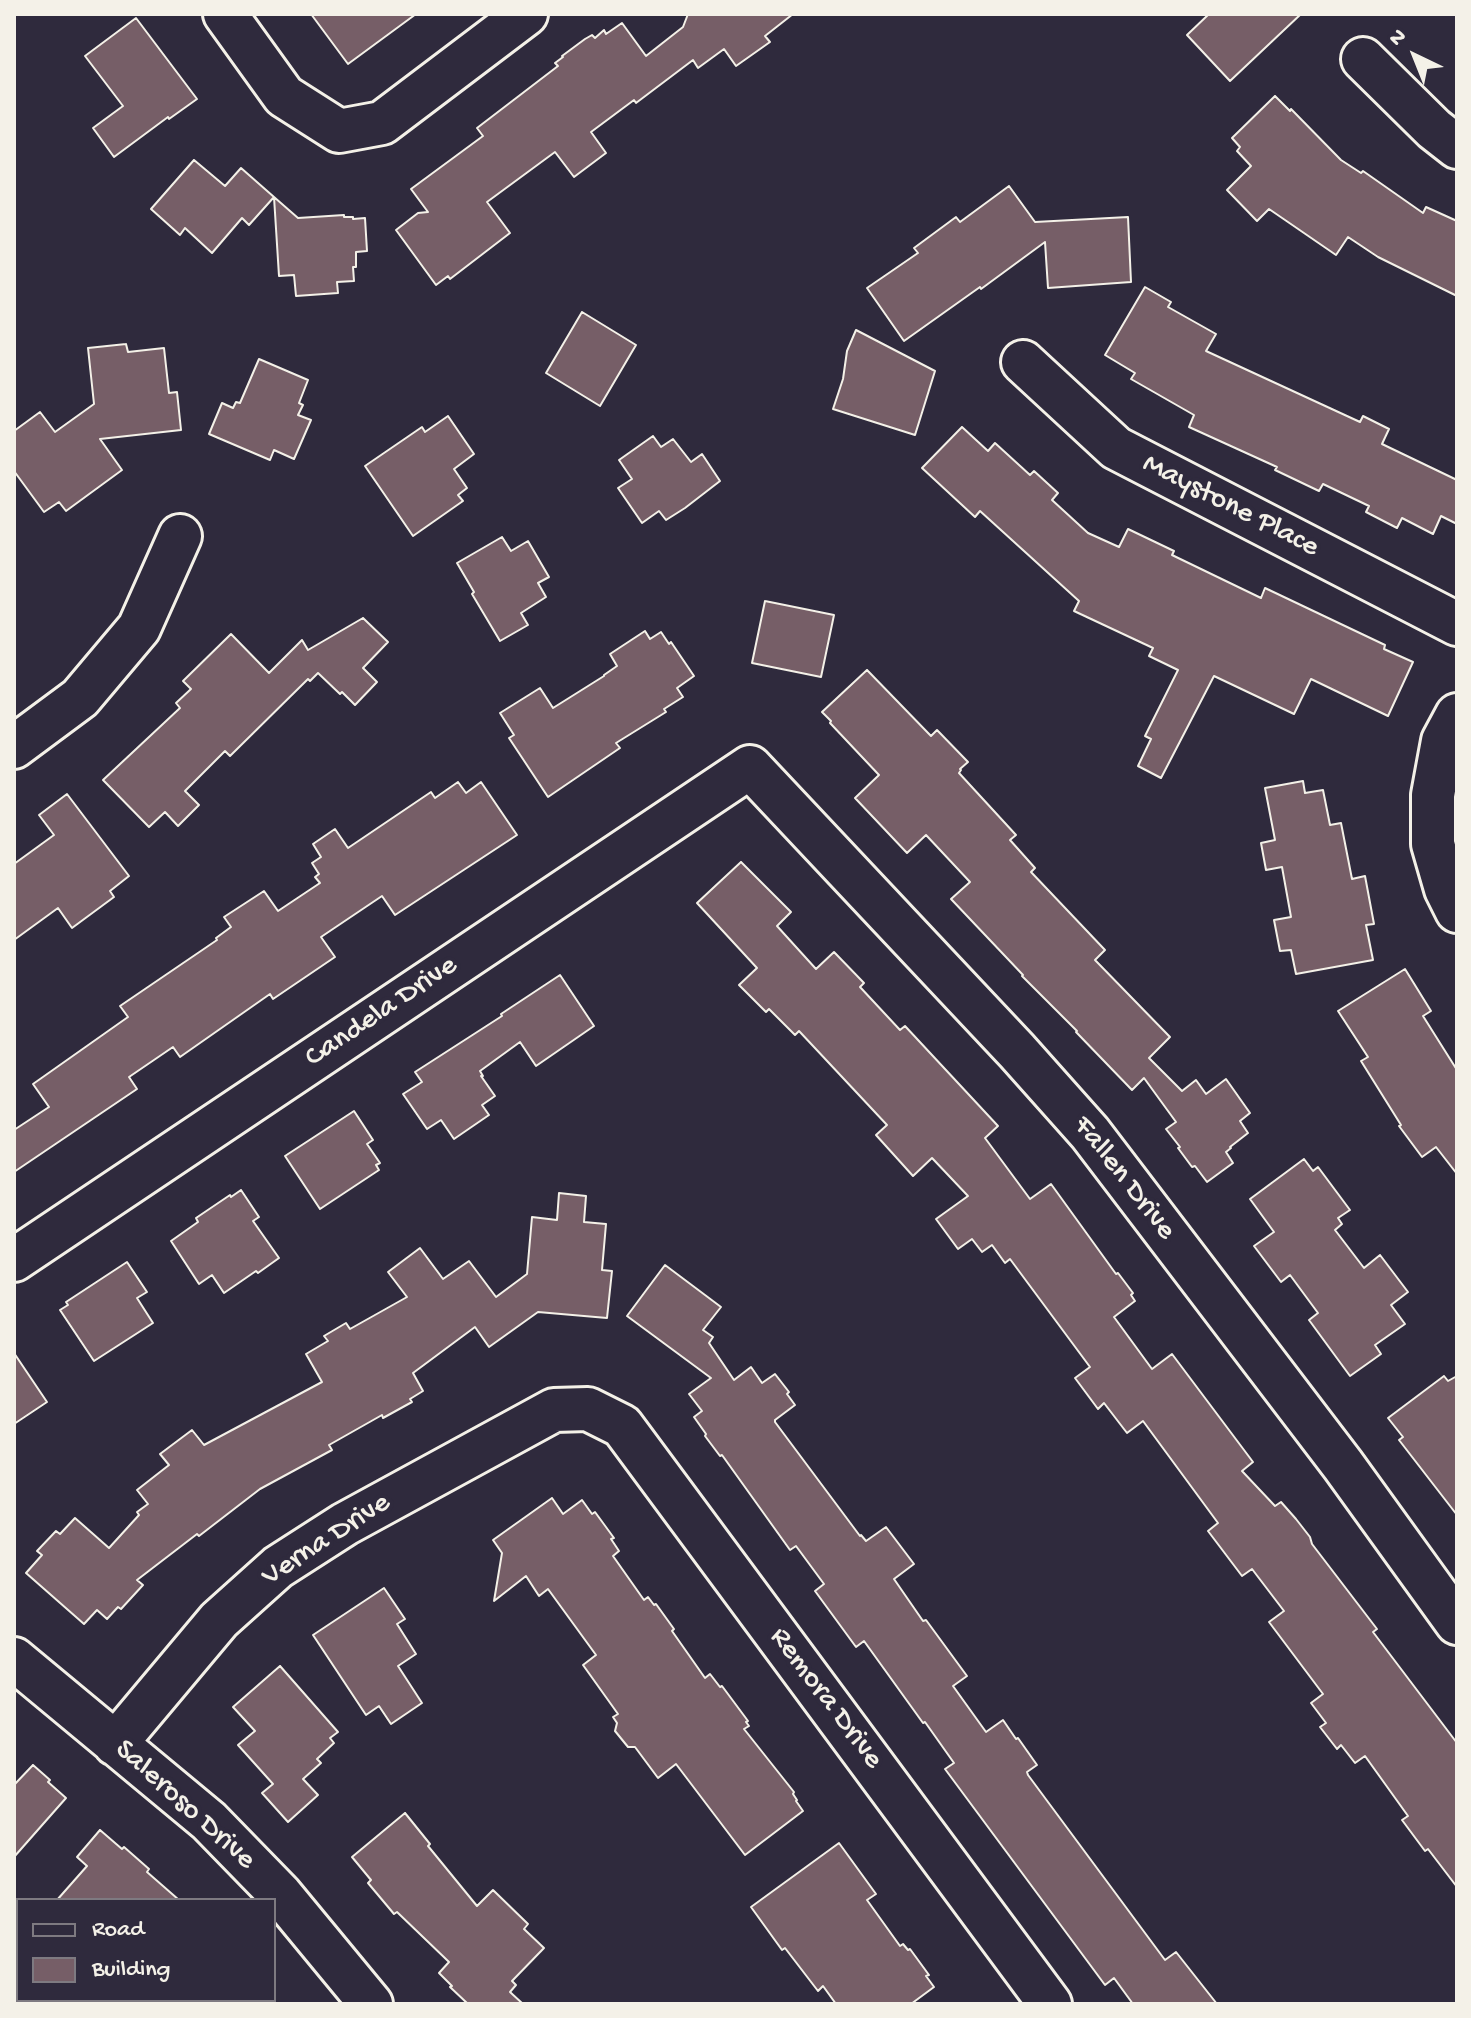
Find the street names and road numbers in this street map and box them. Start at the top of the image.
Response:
street label: Maystone Place [1136,447,1324,567]
street label: Candela Drive [299,949,465,1077]
street label: Fallen Drive [1063,1110,1183,1248]
street label: Verna Drive [256,1486,398,1596]
street label: Remora Drive [760,1621,890,1777]
street label: Saleroso Drive [106,1733,262,1879]

